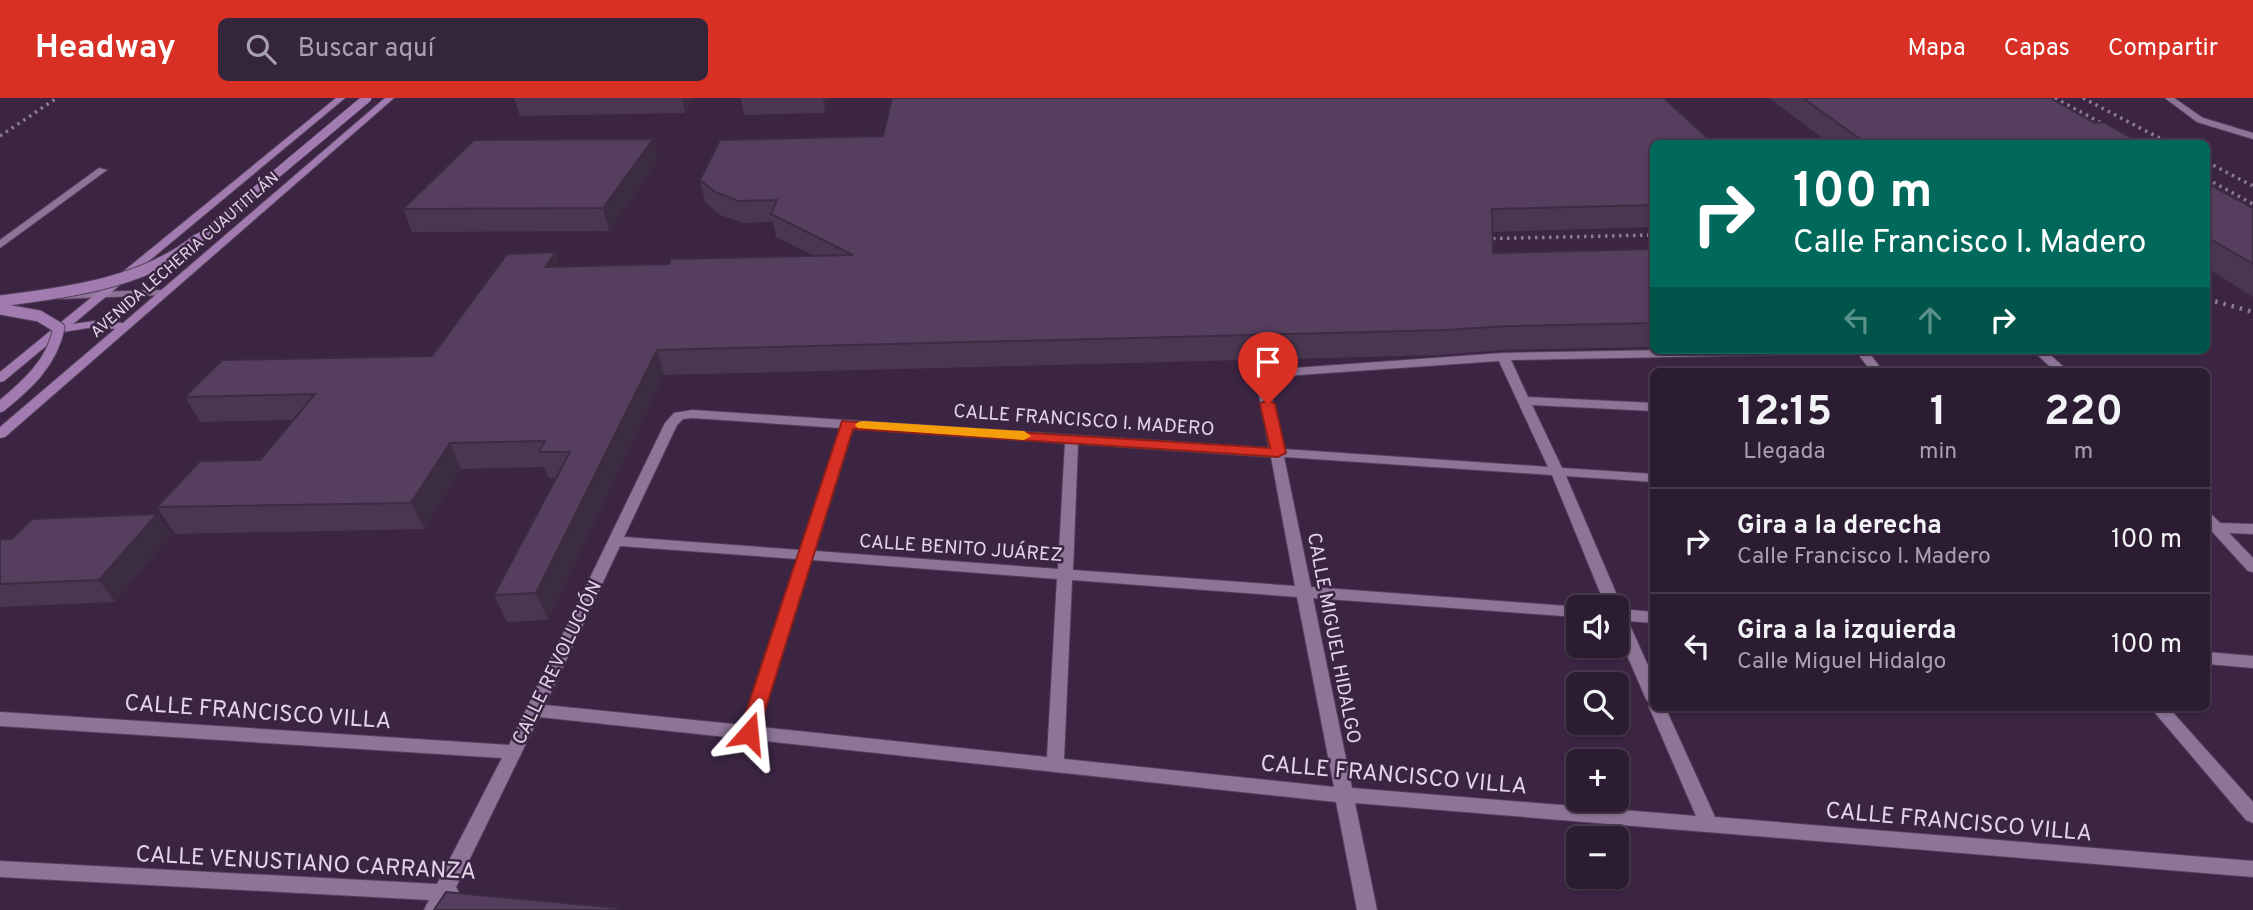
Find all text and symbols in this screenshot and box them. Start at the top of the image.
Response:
search box [218,18,708,81]
text: Headway [35,28,176,70]
icon: search [242,30,280,68]
text: Buscar aquí [298,33,434,66]
text: Mapa [1908,34,1966,64]
text: Capas [2004,34,2070,64]
text: Compartir [2108,34,2218,64]
text: 100 m [1793,163,1932,225]
street label: AVENIDA LECHERIA CUAUTITLÁN [86,167,283,343]
icon: right [1678,168,1769,259]
text: Calle Francisco I. Madero [1793,224,2146,264]
icon: left [1838,301,1876,339]
icon: ahead [1911,301,1949,339]
icon: right [1984,301,2022,339]
pin [1238,332,1298,404]
icon: arrive [1249,343,1287,381]
text: 12:15 [1737,387,1832,440]
text: 1 [1930,387,1946,440]
text: 220 [2044,387,2123,440]
street label: CALLE FRANCISCO I. MADERO [953,400,1215,442]
text: Llegada [1743,438,1826,467]
text: min [1919,438,1957,467]
text: m [2074,438,2093,467]
text: Gira a la derecha [1737,510,1942,543]
icon: right [1678,522,1716,560]
text: 100 m [2111,524,2182,557]
street label: CALLE BENITO JUÁREZ [858,529,1064,568]
street label: CALLE MIGUEL HIDALGO [1301,531,1365,746]
text: Calle Francisco I. Madero [1737,543,1991,572]
street label: CALLE REVOLUCIÓN [507,577,608,749]
map controls [1566,595,1629,889]
button: sound [1566,595,1629,658]
text: Gira a la izquierda [1737,615,1956,648]
icon: left [1678,627,1716,665]
text: 100 m [2111,629,2182,662]
text: Calle Miguel Hidalgo [1737,648,1946,677]
button: search [1566,672,1629,735]
street label: CALLE FRANCISCO VILLA [123,690,392,737]
position arrow [712,696,786,770]
button: + [1566,749,1629,812]
street label: CALLE FRANCISCO VILLA [1259,750,1528,803]
street label: CALLE FRANCISCO VILLA [1824,797,2093,850]
button: − [1566,826,1629,889]
street label: CALLE VENUSTIANO CARRANZA [135,841,477,888]

